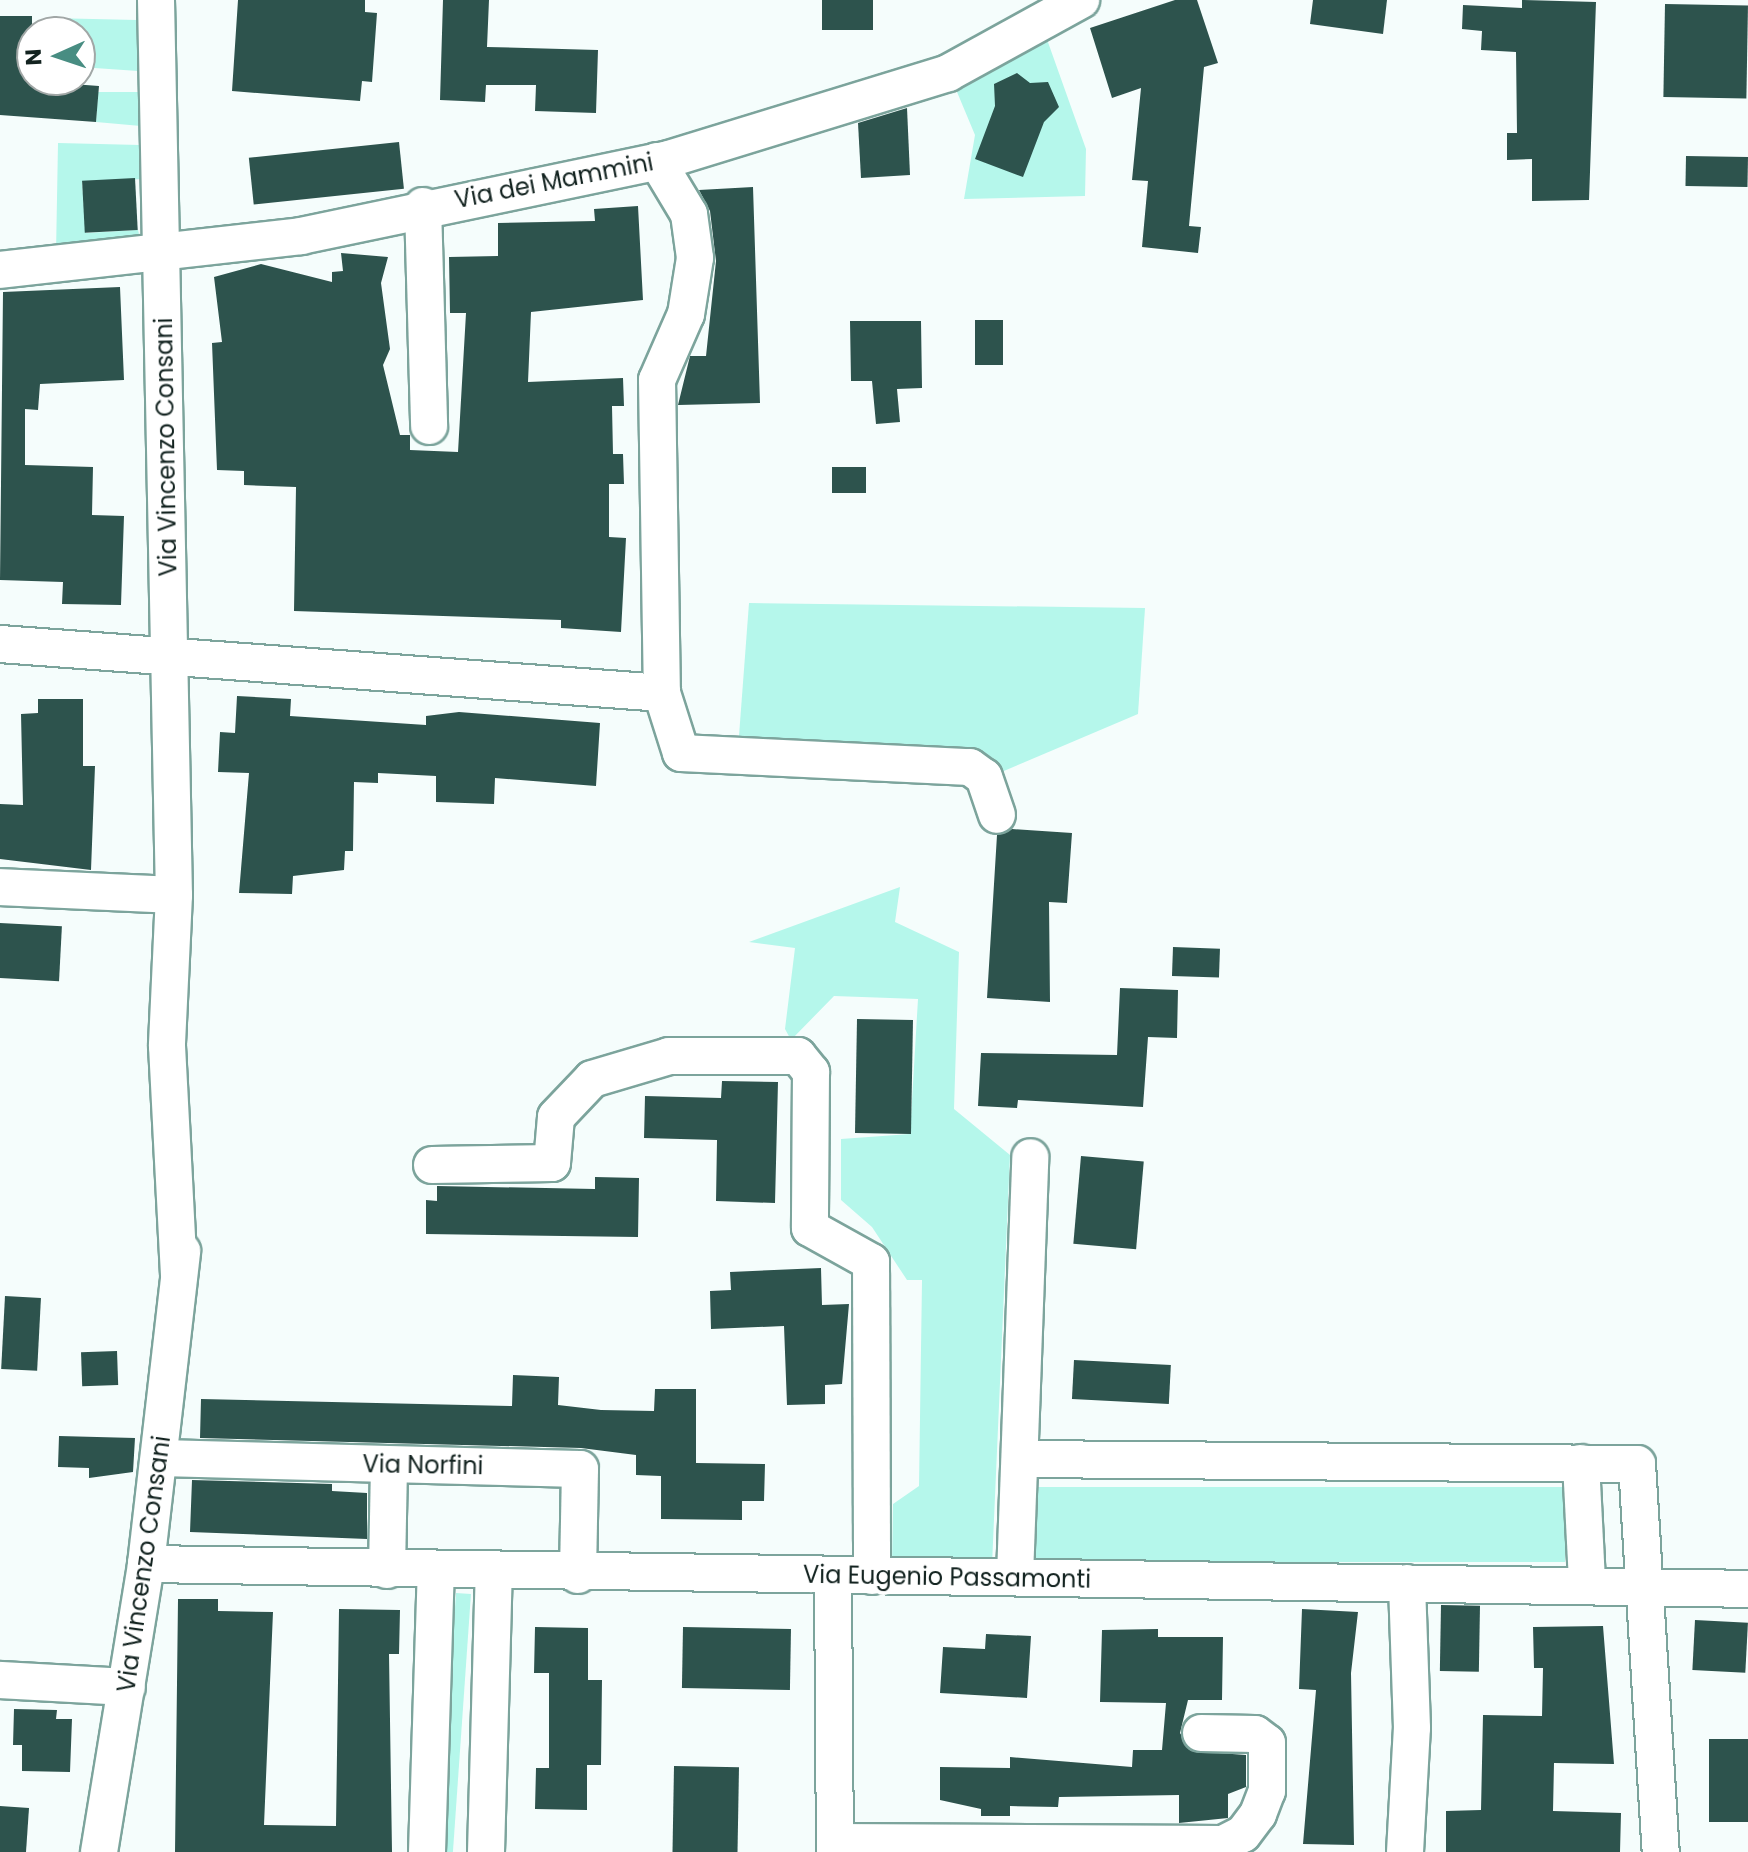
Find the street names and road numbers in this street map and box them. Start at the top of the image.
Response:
street label: Via dei Mammini [452,148,656,214]
street label: Via Vincenzo Consani [149,317,183,577]
street label: Via Vincenzo Consani [112,1434,176,1694]
street label: Via Norfini [362,1450,484,1480]
street label: Via Eugenio Passamonti [803,1560,1091,1594]

